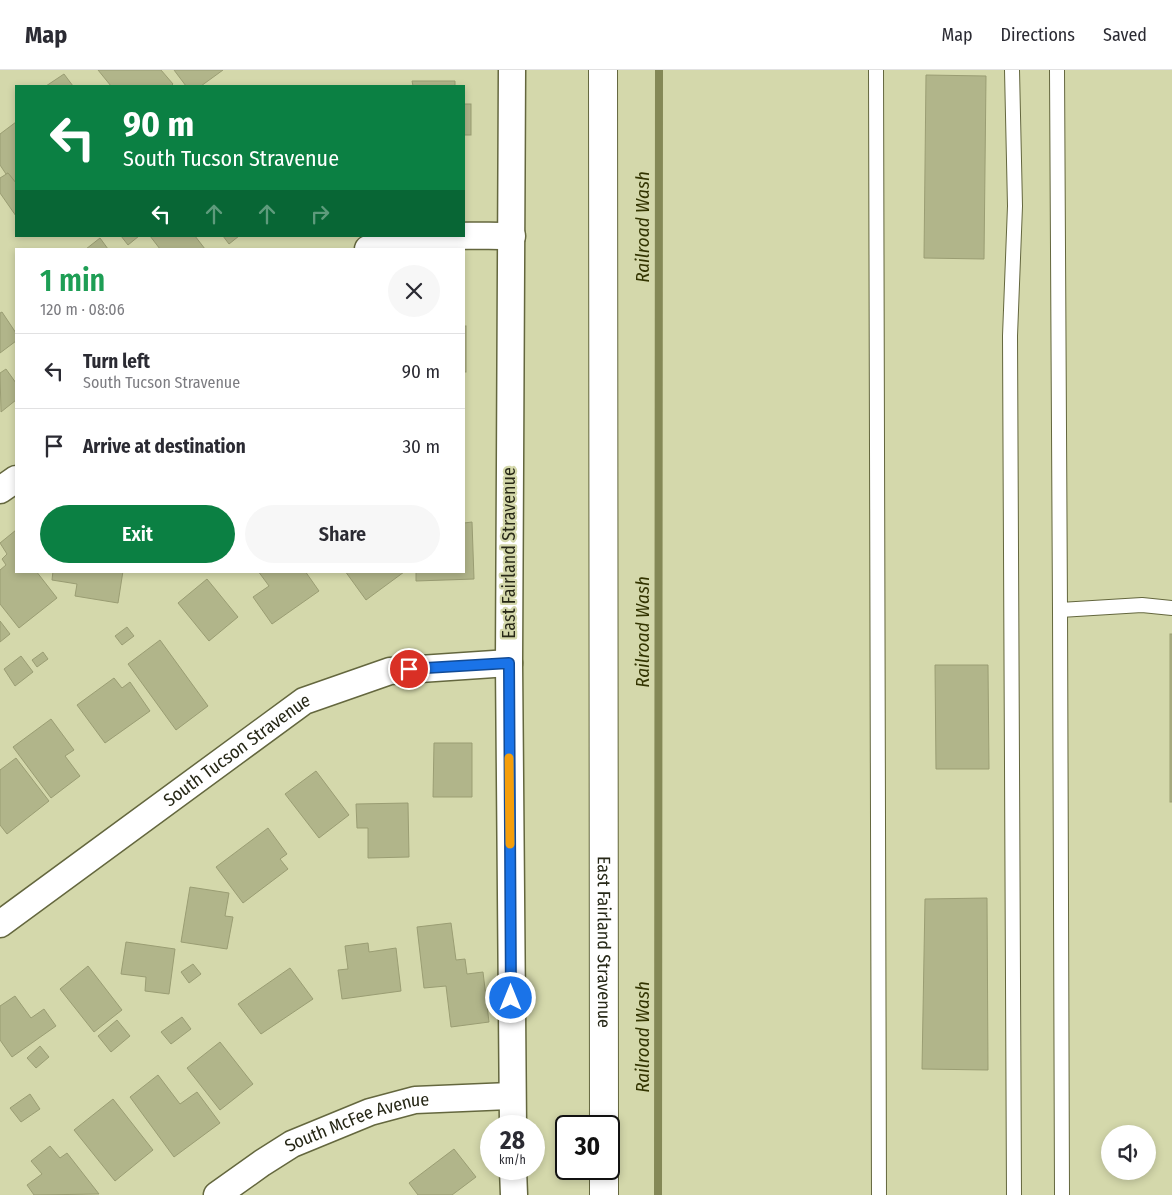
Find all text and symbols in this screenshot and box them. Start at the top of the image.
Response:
text: Map [25,21,67,49]
text: Map [941,24,973,46]
text: Directions [1001,24,1075,46]
text: Saved [1103,24,1147,46]
text: 90 m [123,103,194,145]
icon: left [40,105,105,170]
text: South Tucson Stravenue [123,145,339,172]
water label: Railroad Wash [631,171,654,283]
icon: left [147,200,175,228]
icon: ahead [200,200,228,228]
icon: ahead [253,200,281,228]
icon: right [306,200,334,228]
text: 1 min [40,263,105,299]
button: close [388,265,440,317]
text: 120 m · 08:06 [40,300,125,319]
text: Turn left [83,350,150,373]
icon: left [40,357,68,385]
text: 90 m [402,360,440,383]
text: South Tucson Stravenue [83,373,240,392]
icon: arrive [40,432,68,460]
text: Arrive at destination [83,435,246,458]
text: 30 m [402,435,440,458]
street label: East Fairland Stravenue [498,467,520,639]
button: Exit [40,505,235,563]
button: Share [245,505,440,563]
water label: Railroad Wash [631,576,654,688]
pin [388,648,430,690]
icon: arrive [395,655,423,683]
street label: South Tucson Stravenue [159,689,313,811]
street label: East Fairland Stravenue [593,856,615,1028]
position arrow [484,971,536,1023]
water label: Railroad Wash [631,981,654,1093]
street label: South McFee Avenue [281,1088,430,1157]
speed limit sign: 30 [555,1115,620,1180]
map controls [1101,1125,1156,1180]
button: sound [1101,1125,1156,1180]
text: 28 [500,1126,525,1156]
text: km/h [499,1153,526,1167]

